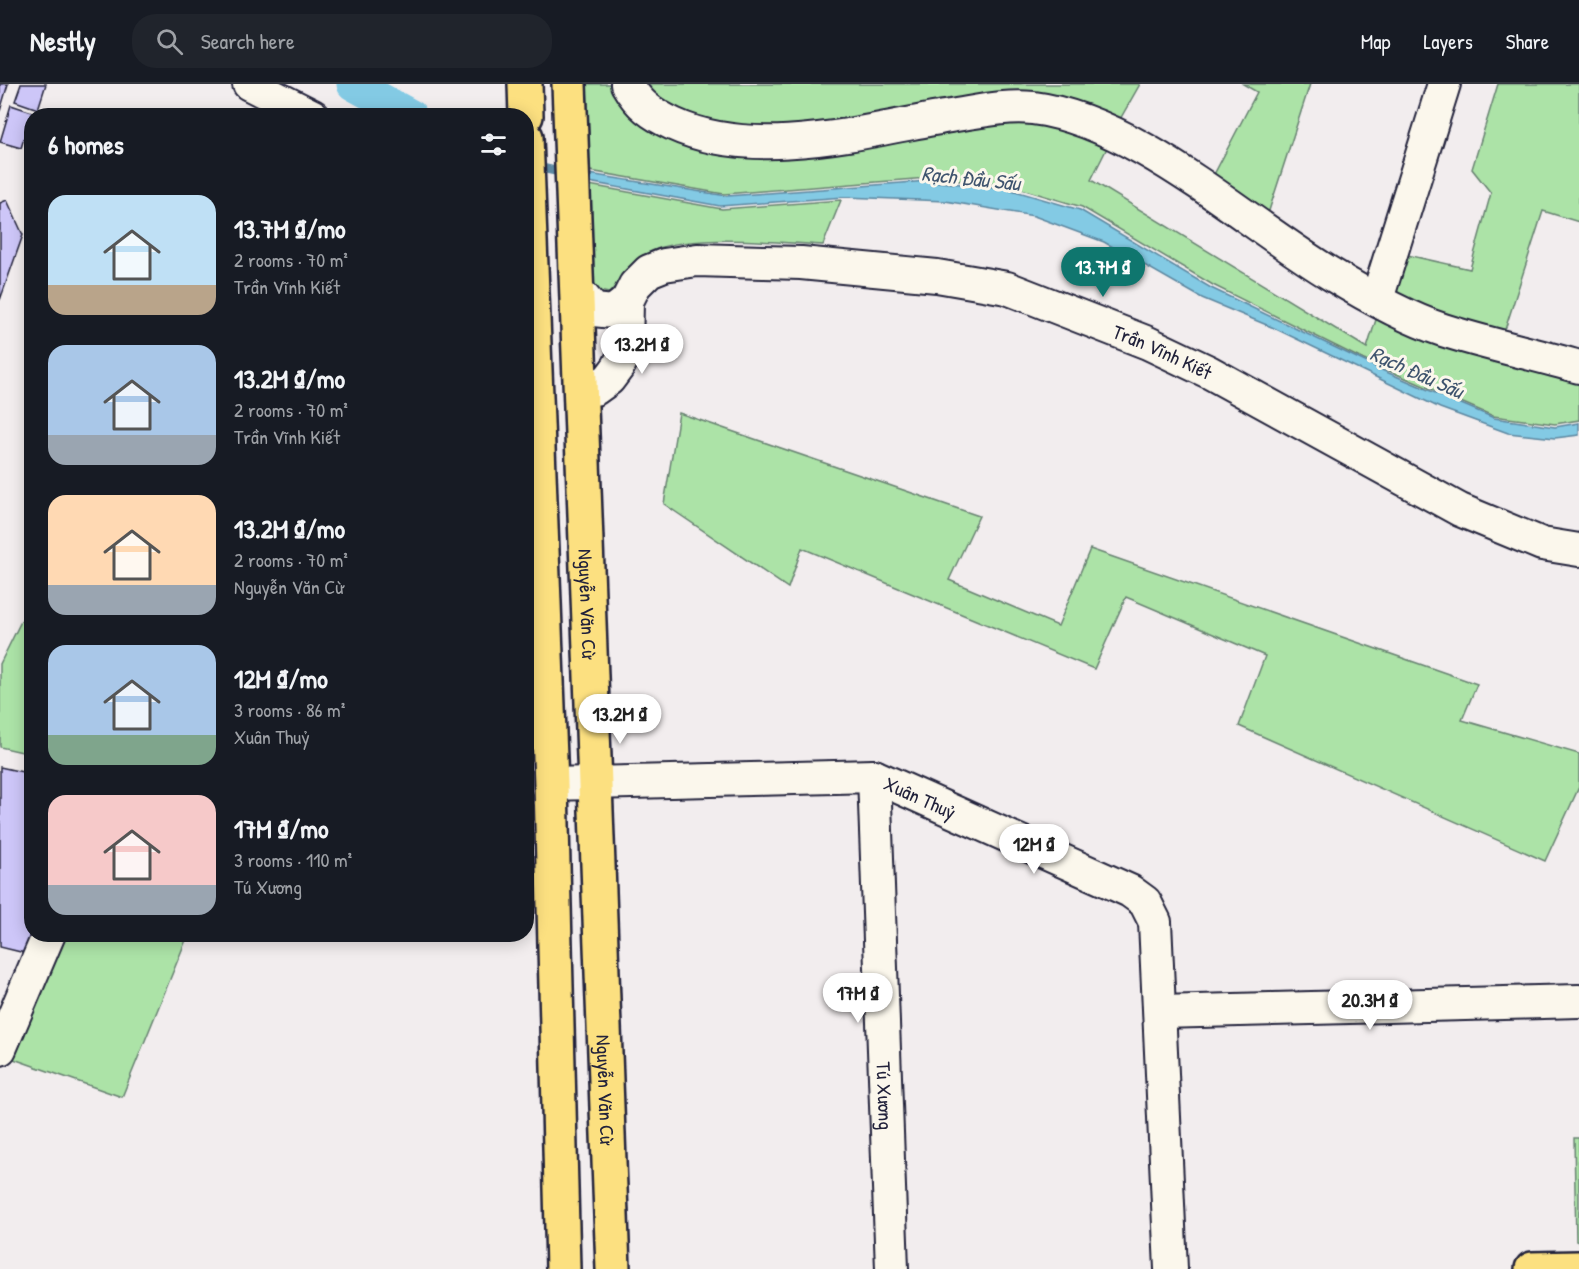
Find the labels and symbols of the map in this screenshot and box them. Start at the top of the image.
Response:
water label: Rạch Đầu Sấu [920,158,1023,198]
pin: 13.7M ₫ [1048,247,1158,298]
street label: Trần Vĩnh Kiết [1109,317,1218,386]
pin: 13.2M ₫ [587,324,697,375]
water label: Rạch Đầu Sấu [1366,339,1470,406]
street label: Nguyễn Văn Cừ [573,548,604,661]
pin: 13.2M ₫ [565,694,675,745]
street label: Xuân Thuỷ [880,769,961,825]
pin: 12M ₫ [992,824,1076,875]
pin: 17M ₫ [816,973,900,1024]
pin: 20.3M ₫ [1315,980,1425,1031]
street label: Nguyễn Văn Cừ [591,1034,622,1146]
street label: Tú Xương [871,1061,900,1130]

